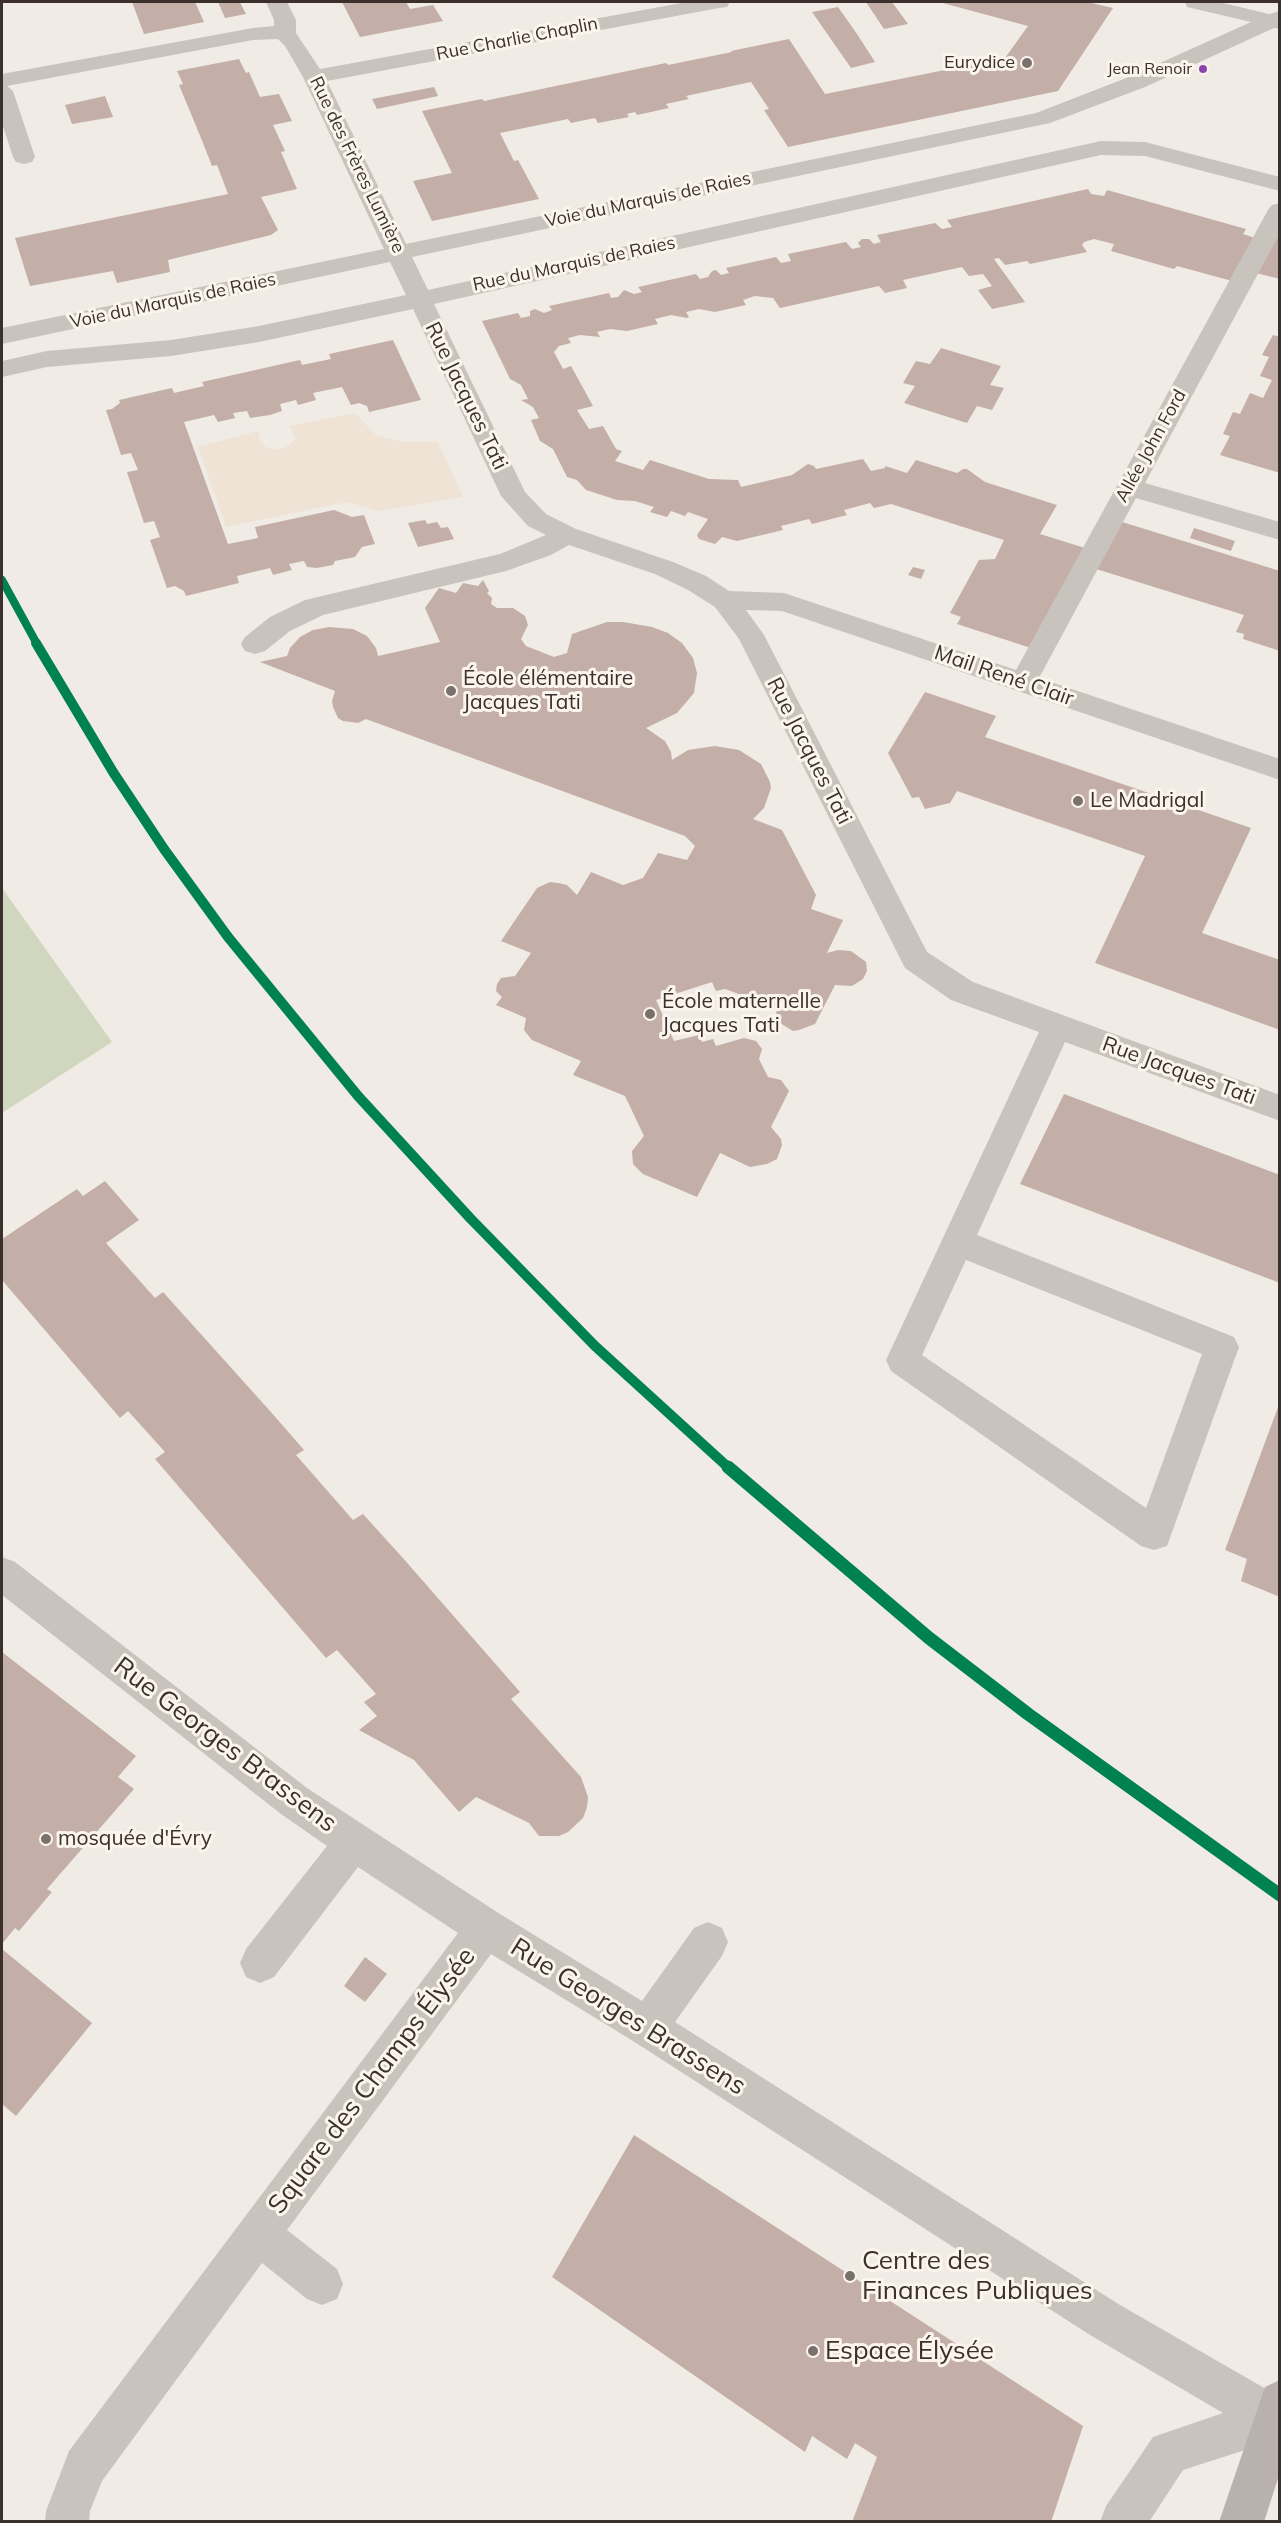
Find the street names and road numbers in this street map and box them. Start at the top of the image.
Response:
street label: Rue Charlie Chaplin [434,13,600,65]
street label: Rue des Frères Lumière [305,73,409,257]
street label: Voie du Marquis de Raies [543,168,753,232]
street label: Rue du Marquis de Raies [471,232,677,296]
street label: Voie du Marquis de Raies [68,269,278,333]
street label: Rue Jacques Tati [419,318,513,474]
street label: Allée John Ford [1111,386,1191,506]
street label: Mail René Clair [931,640,1077,712]
street label: Rue Jacques Tati [761,673,857,829]
street label: Rue Jacques Tati [1099,1032,1259,1110]
street label: Rue Georges Brassens [107,1651,343,1839]
street label: Rue Georges Brassens [505,1932,751,2102]
street label: Square des Champs Élysée [262,1942,482,2220]

